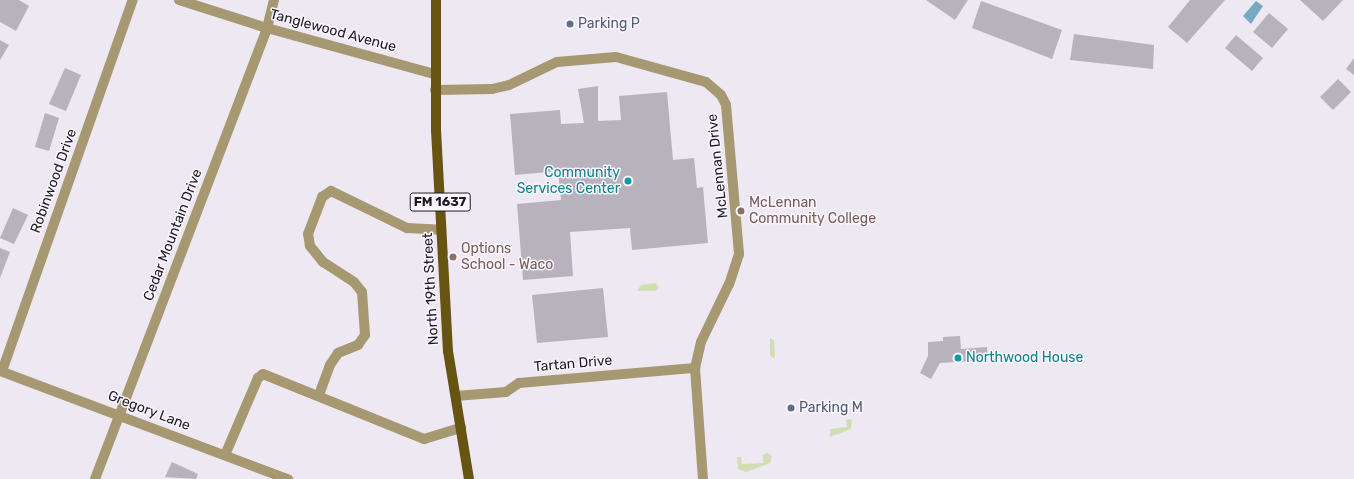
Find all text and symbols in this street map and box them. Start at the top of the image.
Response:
street label: Tanglewood Avenue [268,6,398,56]
place label: Parking P [578,16,640,32]
marker: Parking P [565,19,575,29]
street label: McLennan Drive [704,113,732,219]
street label: Robinwood Drive [27,127,81,235]
place label: Community Services Center [517,165,620,198]
street label: Cedar Mountain Drive [140,167,206,303]
marker: Community Services Center [623,176,633,186]
road number: FM 1637 [409,191,471,213]
place label: McLennan Community College [749,195,876,228]
marker: McLennan Community College [736,206,746,216]
street label: North 19th Street [420,232,442,346]
place label: Options School - Waco [461,241,553,274]
marker: Options School - Waco [448,252,458,262]
place label: Northwood House [966,350,1083,366]
street label: Tartan Drive [533,352,613,376]
marker: Northwood House [953,353,963,363]
street label: Gregory Lane [105,388,193,434]
place label: Parking M [799,400,863,416]
marker: Parking M [786,403,796,413]

